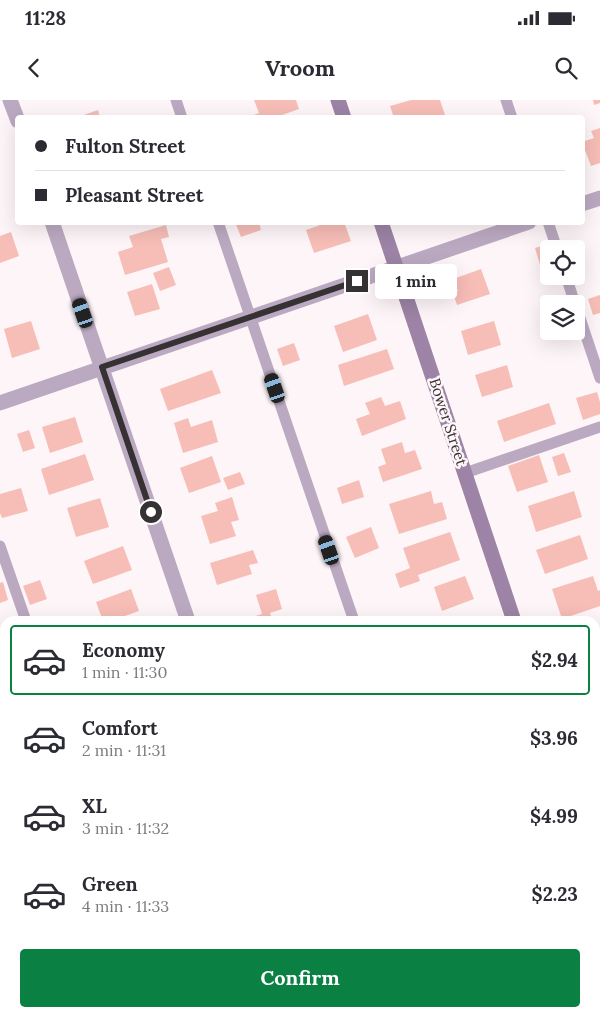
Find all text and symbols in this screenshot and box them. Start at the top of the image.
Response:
text: 11:28 [25,6,66,30]
icon: back [20,54,48,82]
text: Vroom [265,54,335,82]
icon: search [552,54,580,82]
text: Fulton Street [65,134,185,158]
text: Pleasant Street [65,183,204,207]
map controls [540,240,585,340]
button: locate [540,240,585,285]
callout: 1 min [374,264,457,298]
route end [346,270,368,292]
text: 1 min [396,271,436,291]
button: layers [540,295,585,340]
car [71,296,94,330]
car [263,371,286,405]
street label: Bower Street [425,376,472,468]
route start [140,501,162,523]
car [317,533,340,567]
icon: car [22,638,67,683]
text: Economy [82,638,165,662]
text: $2.94 [531,648,578,672]
text: 1 min · 11:30 [82,662,167,682]
icon: car [22,716,67,761]
text: Comfort [82,716,158,740]
text: $3.96 [530,726,578,750]
text: 2 min · 11:31 [82,740,166,760]
icon: car [22,794,67,839]
text: XL [82,794,107,818]
text: $4.99 [530,804,578,828]
text: 3 min · 11:32 [82,818,169,838]
icon: car [22,872,67,917]
text: Green [82,872,138,896]
text: $2.23 [532,882,578,906]
text: 4 min · 11:33 [82,896,169,916]
button: Confirm [20,949,580,1007]

